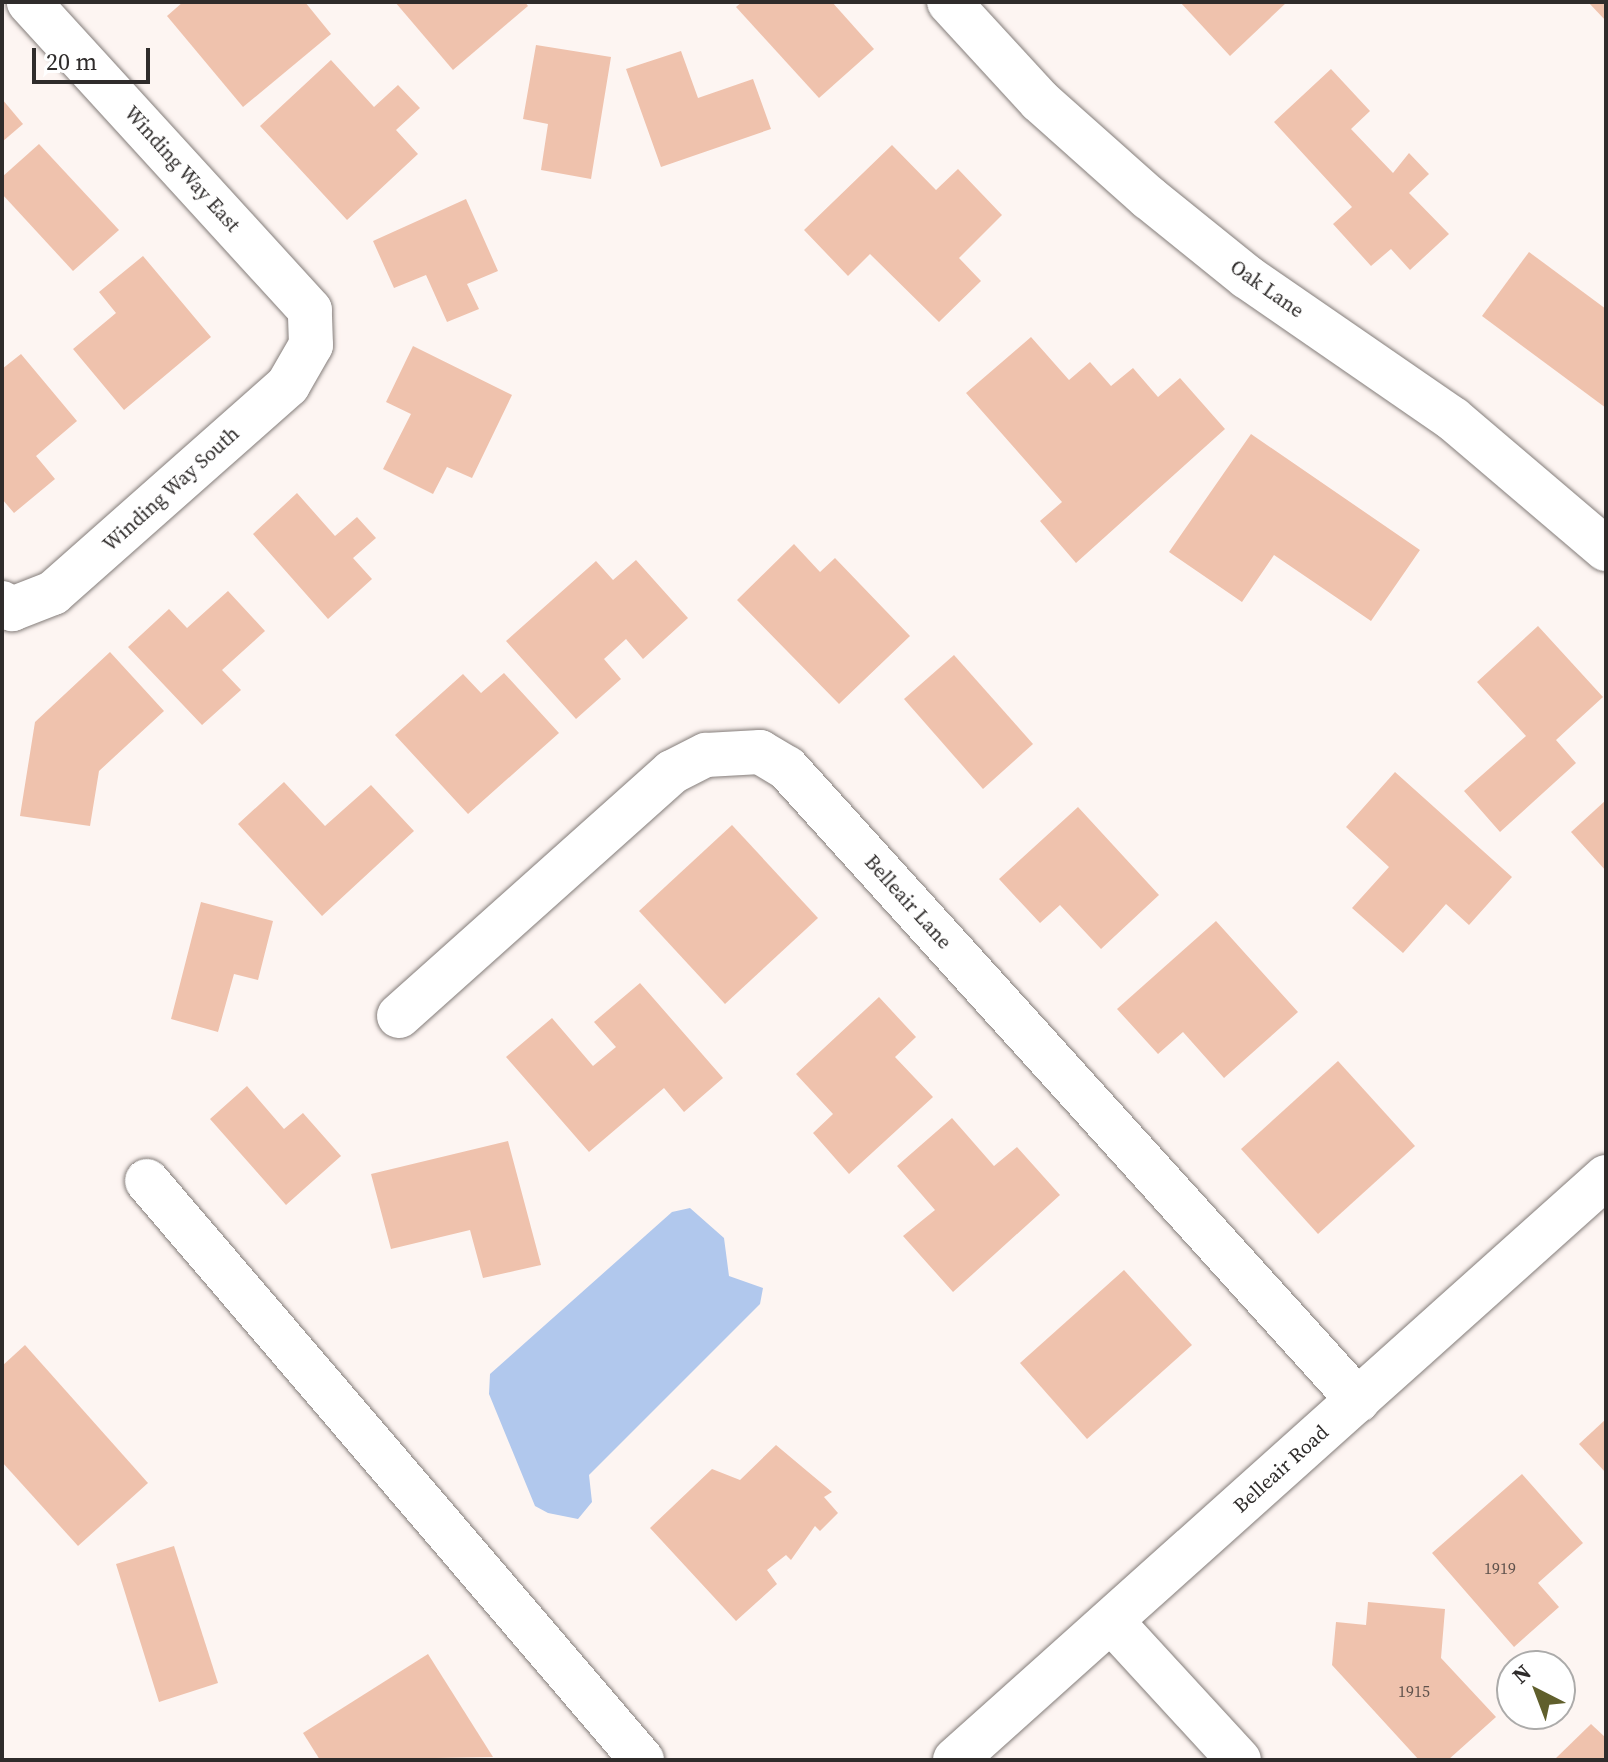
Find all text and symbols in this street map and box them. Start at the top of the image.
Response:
scale bar [36,32,154,82]
text: 20 m [46,45,97,78]
street label: Winding Way East [119,101,245,237]
street label: Oak Lane [1226,255,1308,323]
street label: Winding Way South [98,421,244,557]
street label: Belleair Lane [860,850,956,954]
street label: Belleair Road [1229,1420,1333,1518]
house number: 1919 [1484,1558,1516,1578]
north arrow [1496,1650,1576,1730]
text: N [1505,1657,1537,1690]
house number: 1915 [1398,1681,1430,1701]

